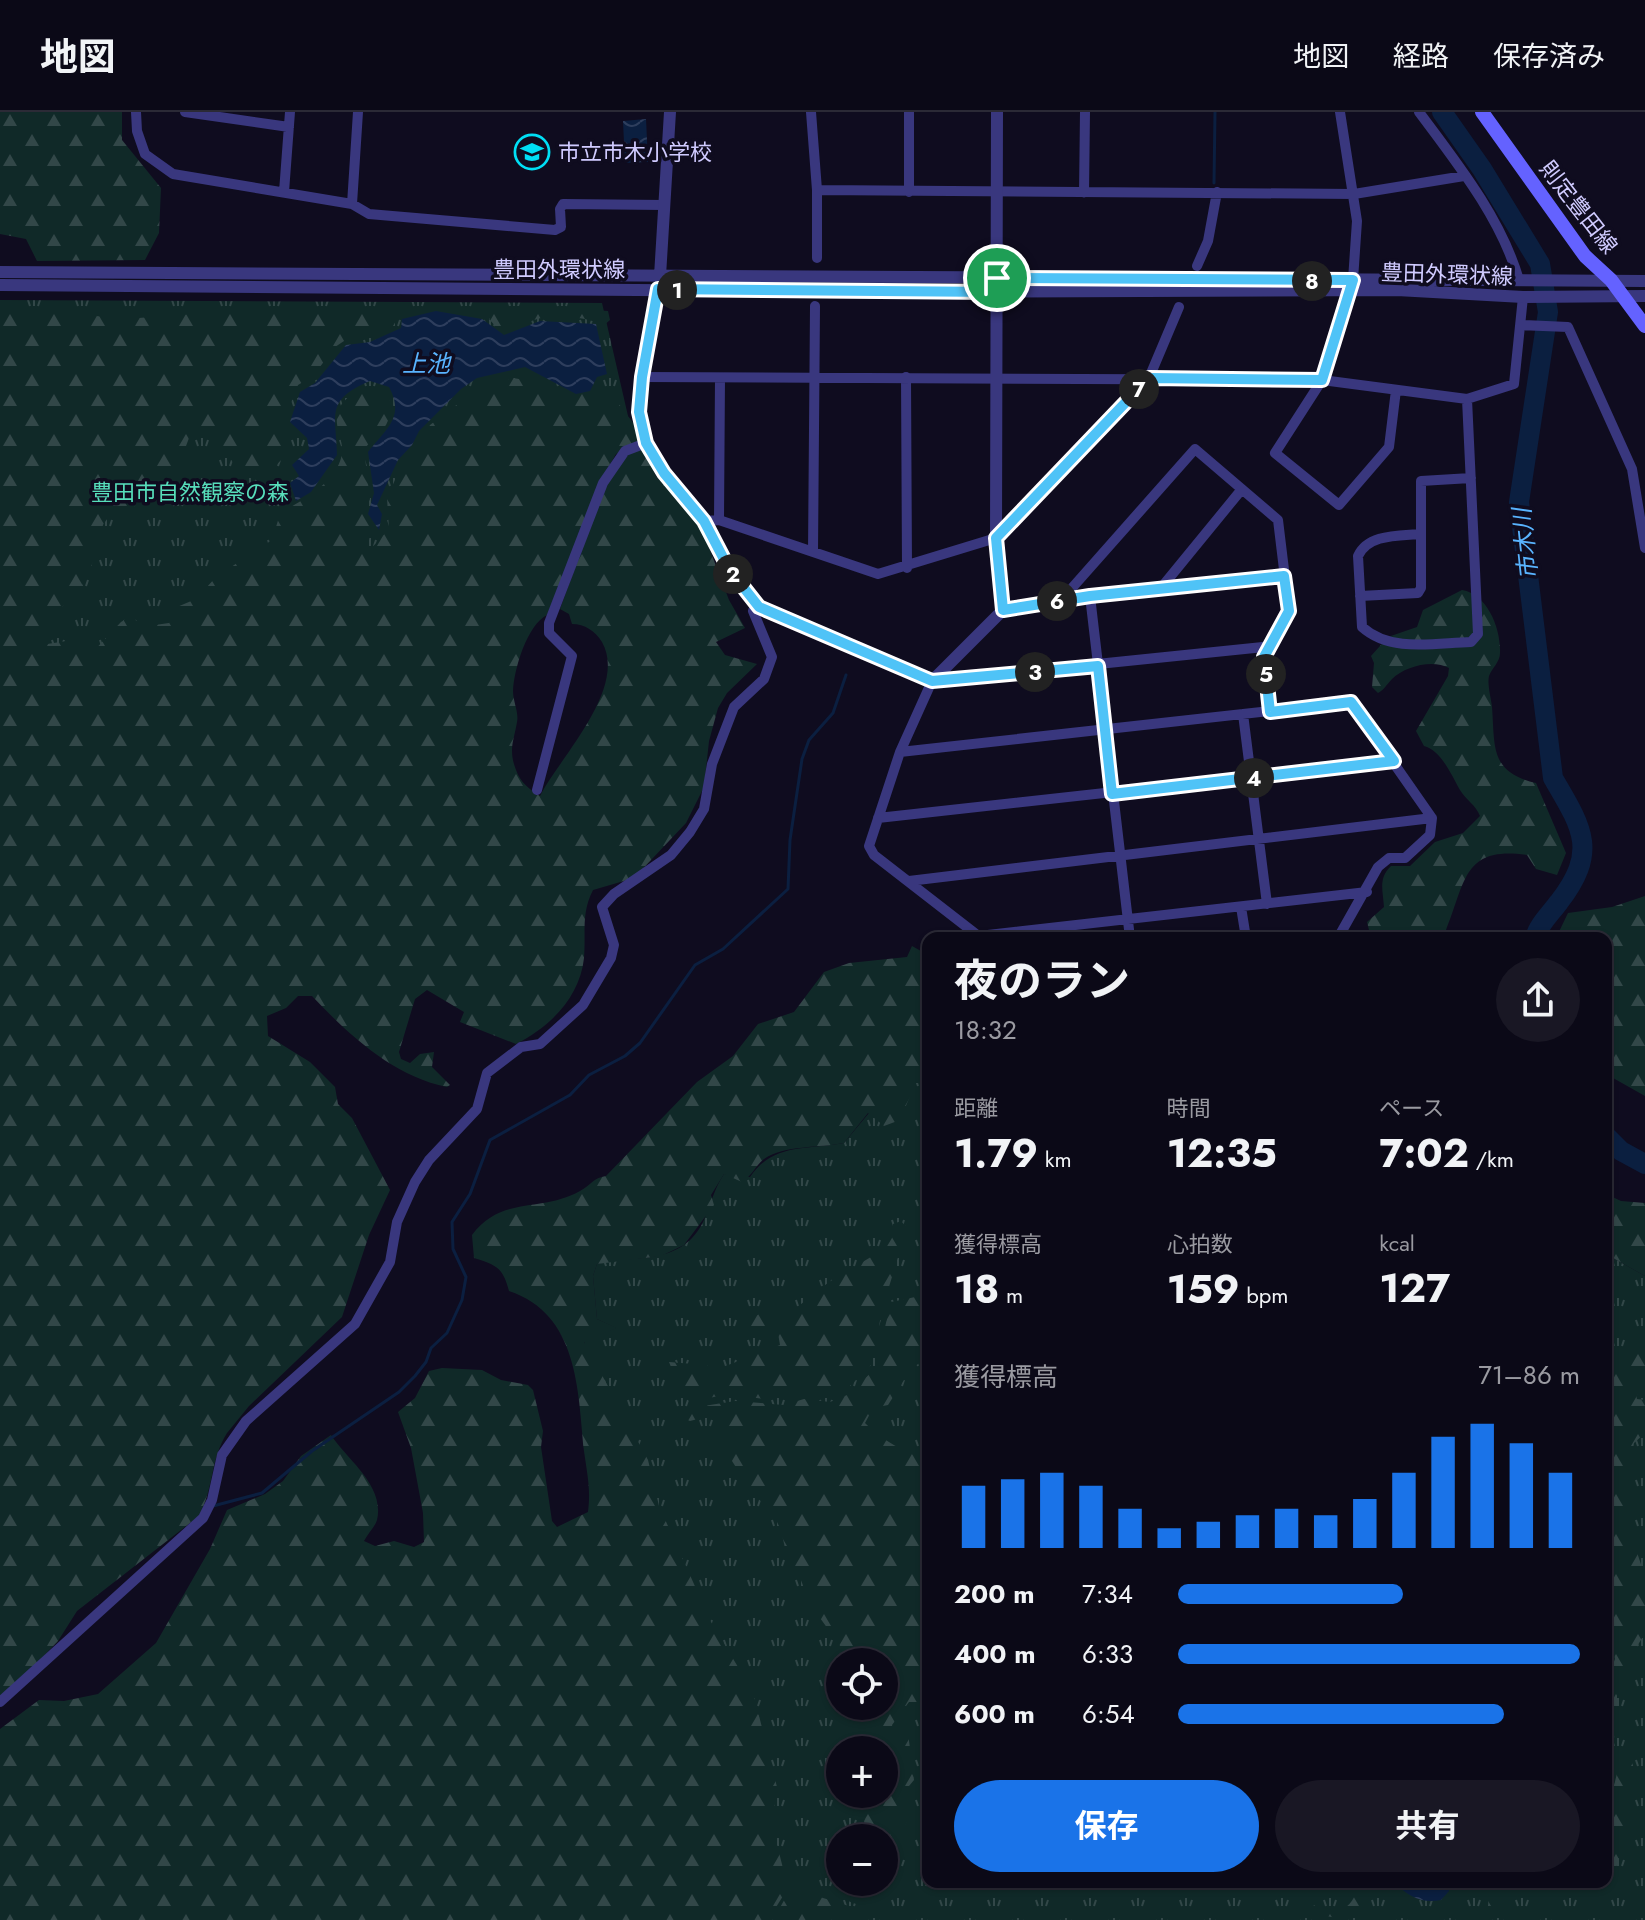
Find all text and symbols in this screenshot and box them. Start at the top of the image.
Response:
text: 地図 [40,29,116,84]
text: 地図 [1293,36,1349,77]
text: 経路 [1393,36,1449,77]
text: 保存済み [1493,36,1605,77]
school or university icon: 市立市木小学校 [513,133,551,171]
place label: 市立市木小学校 [558,136,712,168]
street label: 則定豊田線 [1533,154,1625,260]
pin [963,244,1031,312]
street label: 豊田外環状線 [493,253,625,285]
icon: arrive [975,256,1019,300]
street label: 豊田外環状線 [1380,256,1514,292]
pin: 8 [1292,261,1332,301]
text: 8 [1305,265,1319,297]
pin: 1 [657,270,697,310]
text: 1 [671,274,683,306]
water label: 上池 [402,346,452,381]
pin: 7 [1119,369,1159,409]
text: 7 [1132,373,1146,405]
park label: 豊田市自然観察の森 [91,476,289,508]
water label: 市木川 [1504,503,1546,582]
pin: 2 [713,554,753,594]
text: 2 [726,558,740,590]
pin: 6 [1037,581,1077,621]
text: 6 [1050,585,1064,617]
pin: 3 [1015,652,1055,692]
pin: 5 [1246,654,1286,694]
text: 3 [1028,656,1042,688]
text: 5 [1259,658,1273,690]
pin: 4 [1234,758,1274,798]
text: 4 [1246,762,1262,794]
text: 夜のラン [954,949,1130,1013]
button: share [1496,958,1580,1042]
text: 18:32 [954,1011,1017,1049]
text: 距離 [954,1092,998,1124]
text: 時間 [1167,1092,1211,1124]
text: ペース [1379,1092,1444,1124]
text: 1.79 [954,1124,1038,1182]
text: 12:35 [1167,1124,1277,1182]
text: 7:02 [1379,1124,1469,1182]
text: km [1038,1143,1072,1175]
text: /km [1469,1143,1514,1175]
text: kcal [1379,1227,1415,1259]
text: 獲得標高 [954,1228,1042,1260]
text: 心拍数 [1167,1228,1233,1260]
text: 127 [1379,1259,1450,1317]
text: 18 [954,1260,999,1318]
text: 159 [1167,1260,1240,1318]
text: m [999,1279,1023,1311]
text: bpm [1240,1279,1288,1311]
text: 71–86 m [1478,1356,1580,1394]
text: 獲得標高 [954,1358,1058,1396]
text: 200 m [954,1575,1035,1613]
text: 7:34 [1082,1575,1133,1613]
text: 400 m [954,1635,1036,1673]
text: 6:33 [1082,1635,1133,1673]
map controls [826,1648,898,1896]
button: locate [826,1648,898,1720]
text: 600 m [954,1695,1035,1733]
text: 6:54 [1082,1695,1135,1733]
button: + [826,1736,898,1808]
button: 保存 [954,1780,1259,1872]
button: 共有 [1275,1780,1580,1872]
button: − [826,1824,898,1896]

